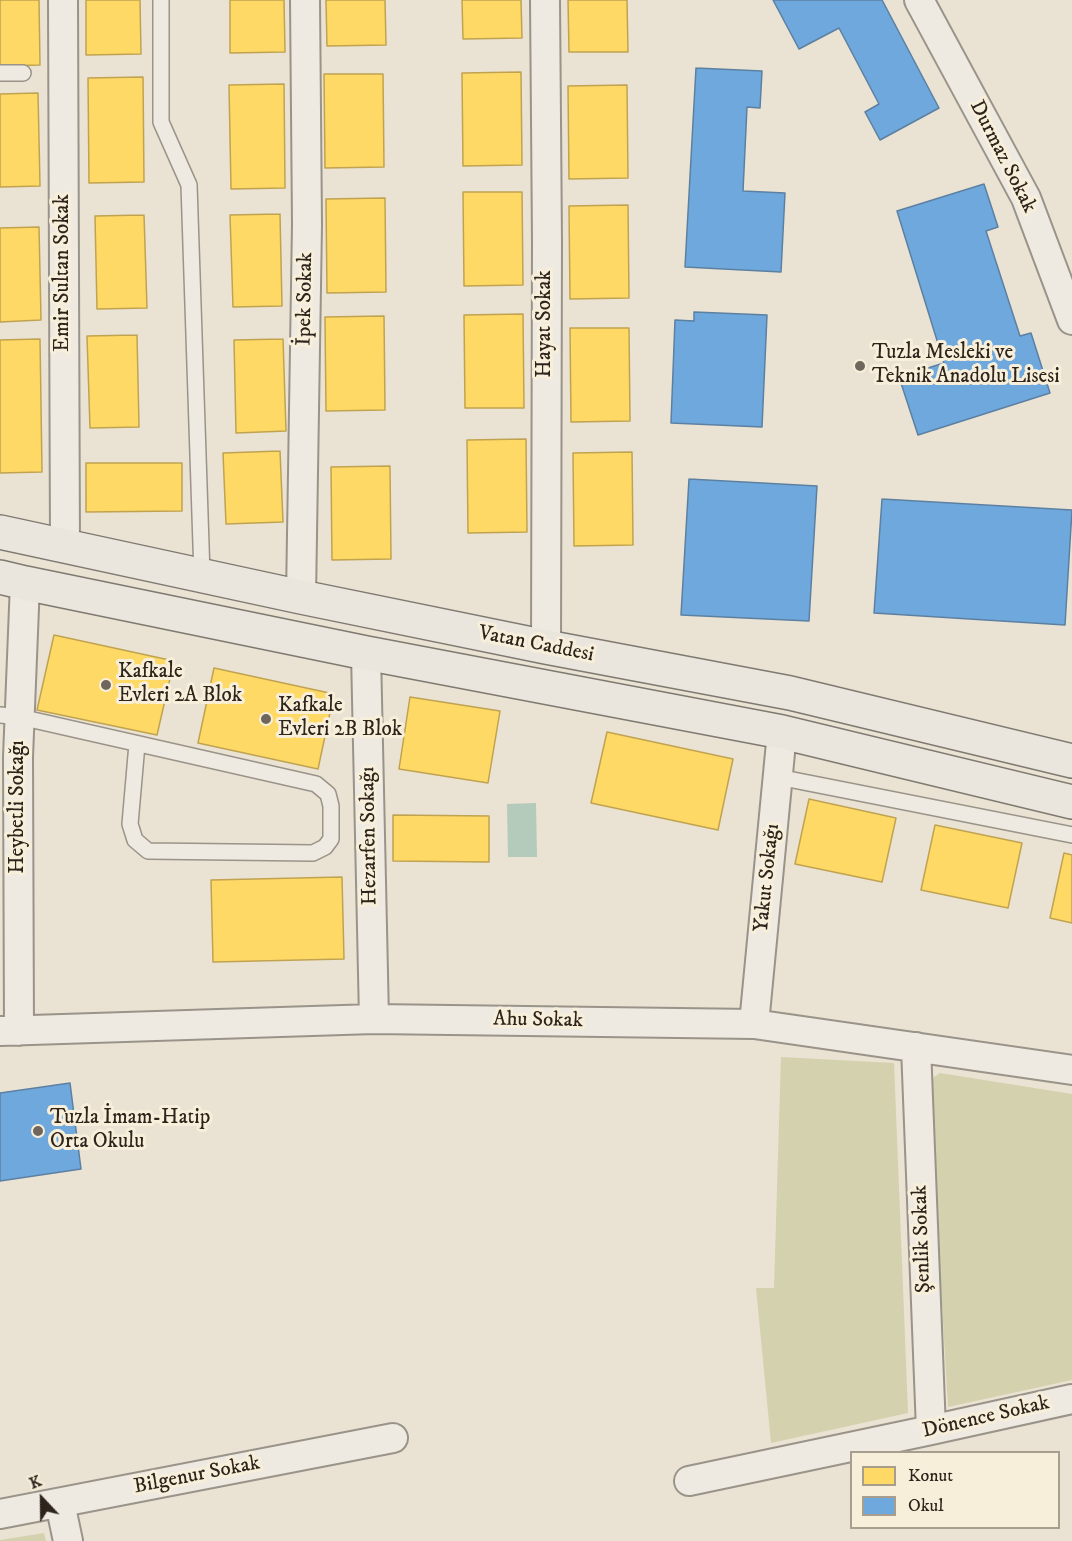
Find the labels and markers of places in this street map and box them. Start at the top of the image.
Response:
place label: Tuzla Mesleki ve Teknik Anadolu Lisesi [872,341,1060,391]
marker: Tuzla Mesleki ve Teknik Anadolu Lisesi [853,359,867,373]
place label: Kafkale Evleri 2A Blok [118,660,242,710]
marker: Kafkale Evleri 2A Blok [99,678,113,692]
place label: Kafkale Evleri 2B Blok [278,694,402,744]
marker: Kafkale Evleri 2B Blok [259,712,273,726]
place label: Tuzla İmam-Hatip Orta Okulu [50,1106,210,1156]
marker: Tuzla İmam-Hatip Orta Okulu [31,1124,45,1138]

